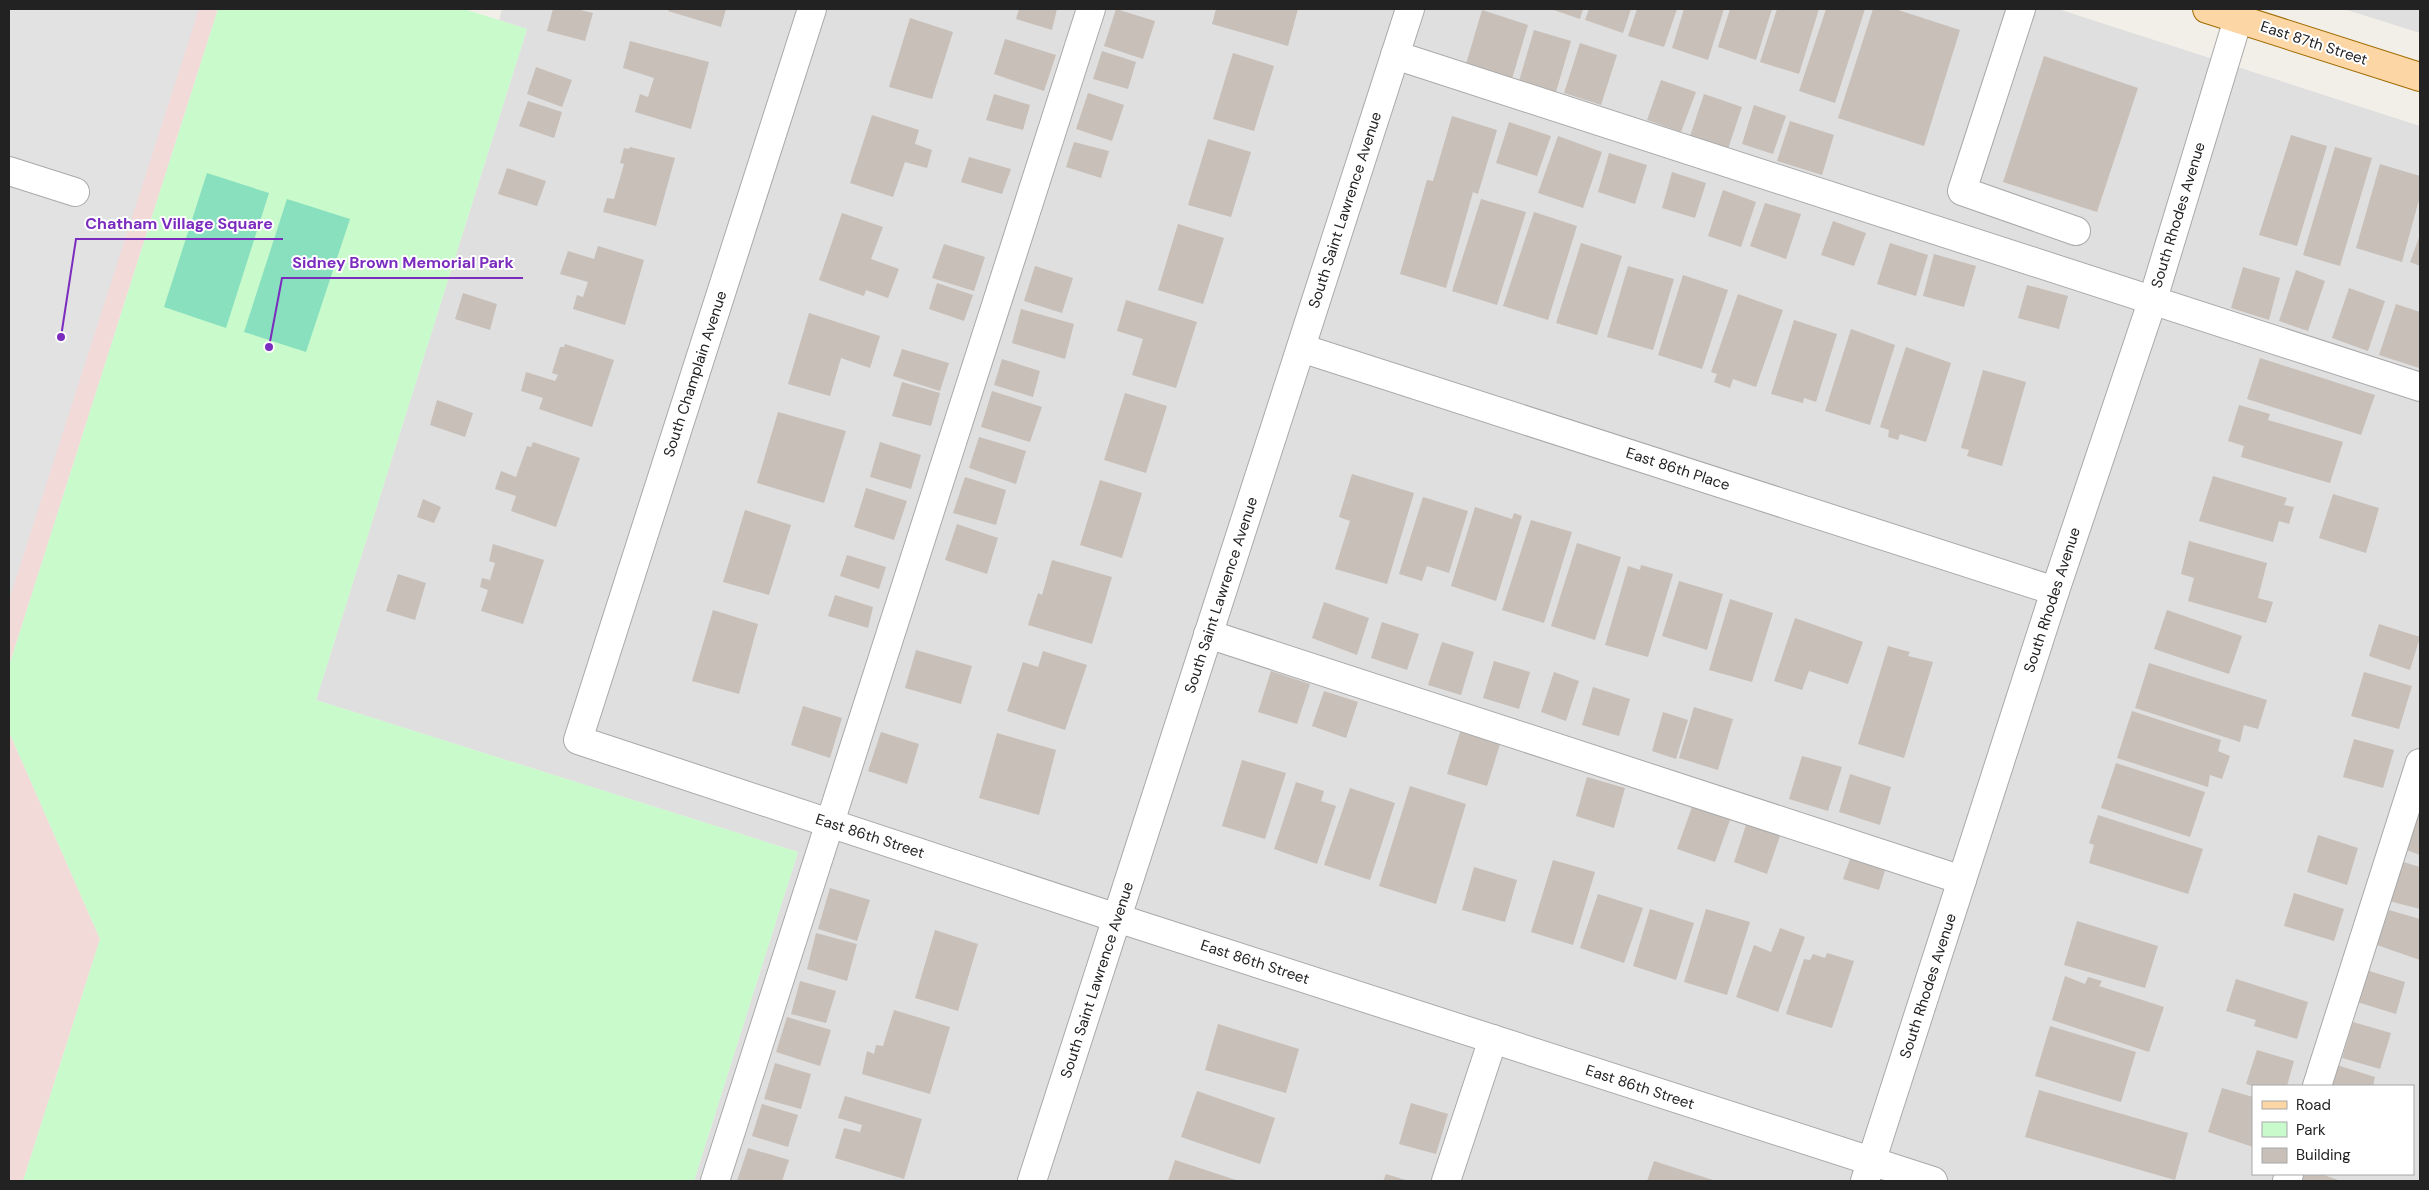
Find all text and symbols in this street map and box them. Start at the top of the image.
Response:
street label: East 87th Street [2258,16,2370,70]
street label: South Saint Lawrence Avenue [1304,109,1386,311]
street label: South Rhodes Avenue [2146,140,2210,290]
callout: Chatham Village Square [76,208,283,239]
text: Chatham Village Square [85,213,273,234]
callout: Sidney Brown Memorial Park [282,247,523,278]
text: Sidney Brown Memorial Park [292,252,514,273]
street label: South Champlain Avenue [659,288,731,460]
street label: East 86th Place [1624,443,1732,495]
street label: South Saint Lawrence Avenue [1180,494,1262,696]
street label: South Rhodes Avenue [2019,525,2085,675]
street label: East 86th Street [813,809,927,863]
street label: South Saint Lawrence Avenue [1056,879,1138,1081]
street label: South Rhodes Avenue [1895,911,1961,1061]
street label: East 86th Street [1198,935,1312,989]
street label: East 86th Street [1583,1060,1697,1114]
legend [2252,1085,2414,1175]
text: Road [2296,1095,2331,1115]
text: Park [2296,1120,2326,1140]
text: Building [2296,1145,2351,1165]

